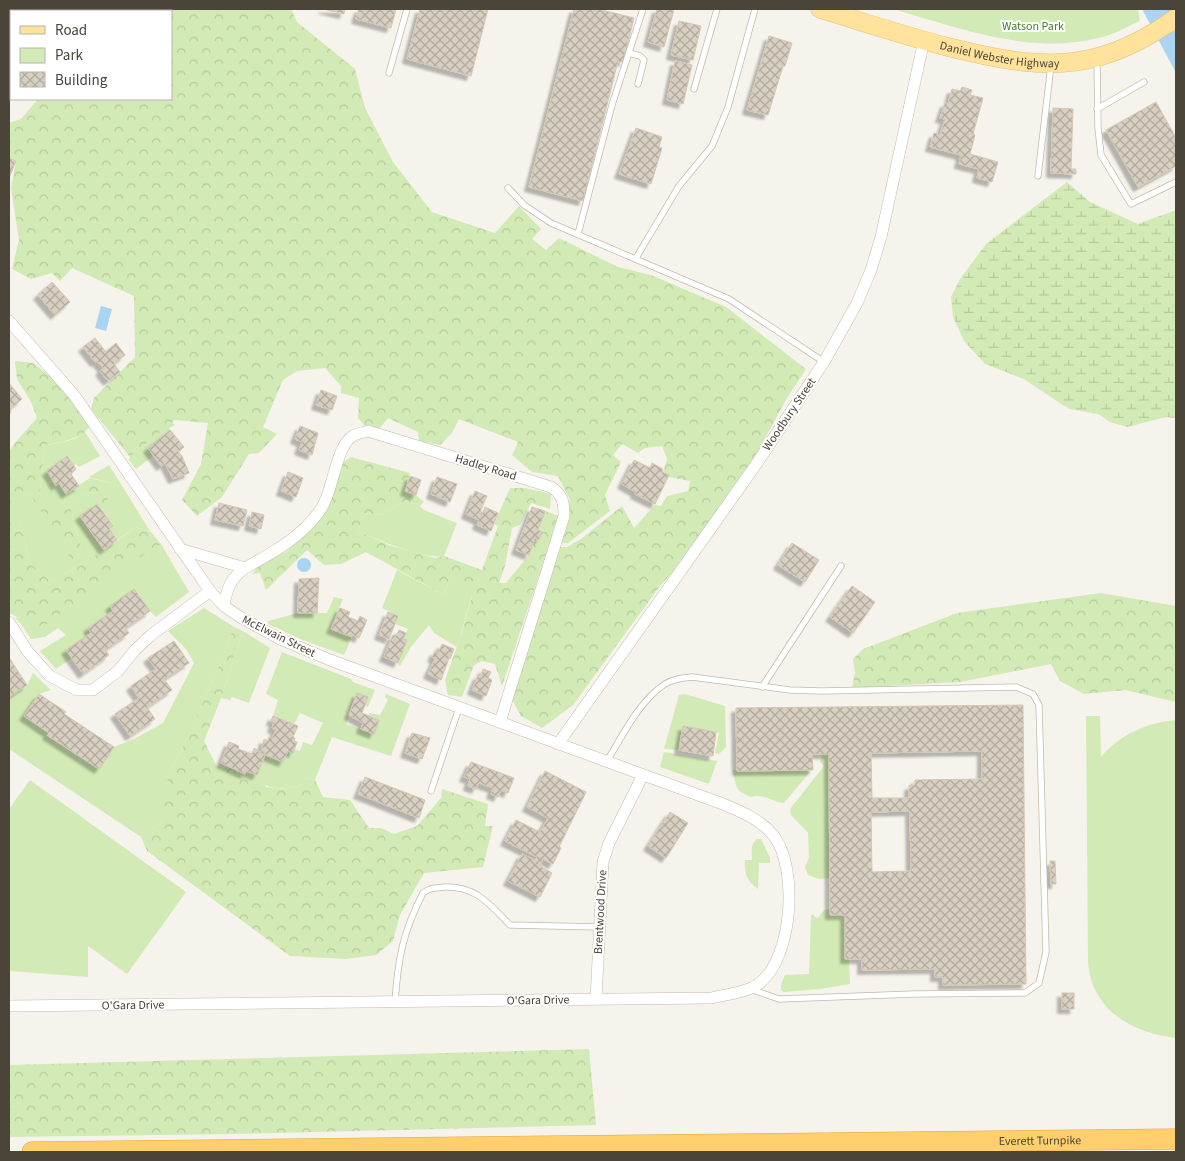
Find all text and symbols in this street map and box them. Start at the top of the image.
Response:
legend [10,10,172,100]
park label: Watson Park [1002,18,1064,35]
text: Road [55,20,87,41]
street label: Daniel Webster Highway [938,37,1060,72]
text: Park [55,45,84,66]
text: Building [55,70,108,91]
street label: Woodbury Street [759,374,820,454]
street label: Hadley Road [453,450,519,485]
street label: McElwain Street [239,611,319,662]
street label: Brentwood Drive [590,869,611,955]
street label: O'Gara Drive [506,991,570,1010]
street label: O'Gara Drive [101,996,165,1015]
street label: Everett Turnpike [999,1132,1081,1150]

